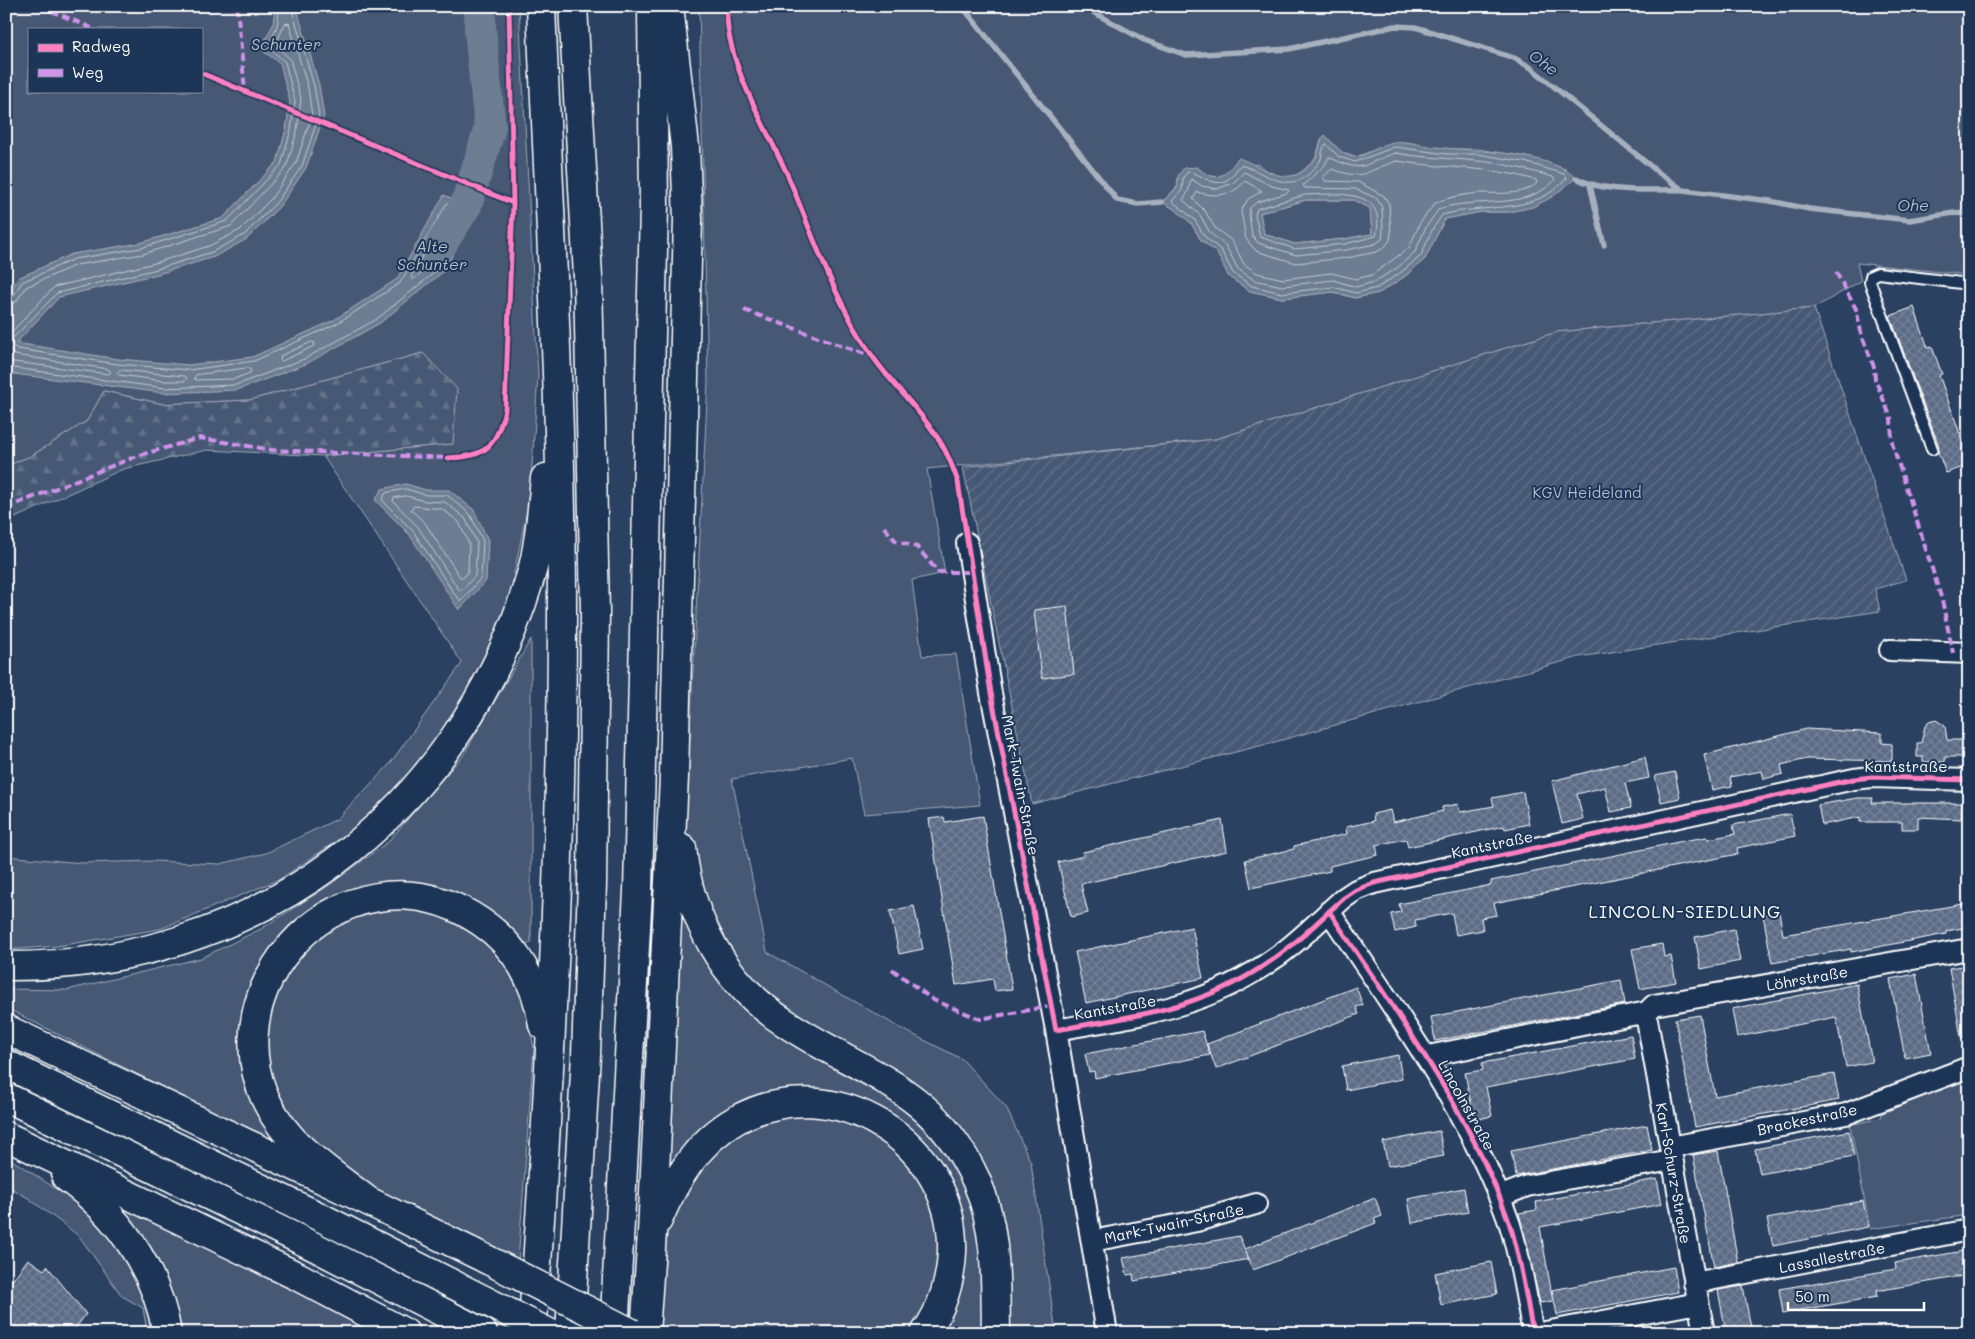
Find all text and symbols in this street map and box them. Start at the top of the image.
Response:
legend [28,28,202,92]
water label: Schunter [251,33,321,54]
text: Radweg [72,36,130,56]
water label: Ohe [1525,44,1563,80]
text: Weg [72,62,103,82]
water label: Ohe [1897,194,1929,215]
water label: Alte Schunter [397,235,467,274]
park label: KGV Heideland [1533,482,1641,502]
street label: Mark-Twain-Straße [998,713,1044,857]
street label: Kantstraße [1865,756,1947,776]
street label: Kantstraße [1449,826,1535,862]
district label: LINCOLN-SIEDLUNG [1589,899,1781,923]
street label: Löhrstraße [1765,961,1849,995]
street label: Kantstraße [1072,990,1158,1024]
street label: Lincolnstraße [1434,1056,1500,1154]
street label: Brackestraße [1755,1099,1859,1139]
street label: Karl-Schurz-Straße [1652,1101,1696,1245]
street label: Mark-Twain-Straße [1102,1198,1246,1248]
street label: Lassallestraße [1777,1237,1887,1277]
scale bar [1788,1279,1924,1311]
text: 50 m [1795,1286,1830,1306]

